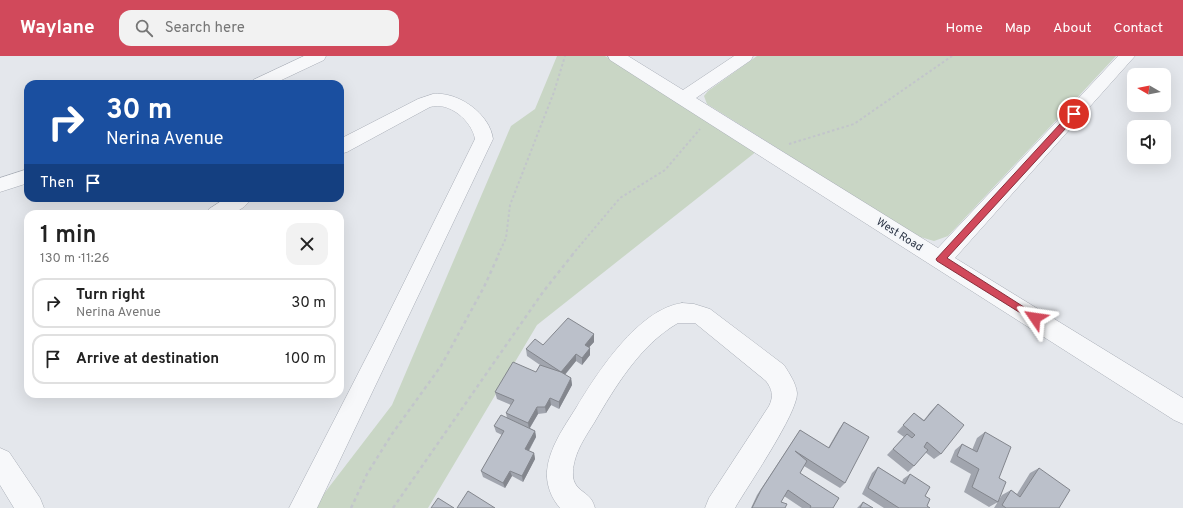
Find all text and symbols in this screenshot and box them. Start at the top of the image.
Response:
search box [119,10,399,46]
text: Waylane [20,16,95,40]
icon: search [133,17,155,39]
text: Search here [165,19,245,38]
text: Home [946,20,983,37]
text: Map [1005,20,1031,37]
text: About [1053,20,1092,37]
text: Contact [1114,20,1163,37]
north arrow [1127,68,1171,112]
map controls [1127,68,1171,164]
text: 30 m [106,93,172,129]
icon: right [40,96,92,148]
pin [1057,97,1091,131]
icon: arrive [1063,103,1085,125]
button: sound [1127,120,1171,164]
text: Nerina Avenue [106,128,224,151]
icon: arrive [82,172,104,194]
text: Then [40,174,74,193]
street label: West Road [874,215,925,255]
text: 1 min [40,221,97,251]
button: close [286,223,328,265]
text: 130 m · 11:26 [40,251,109,267]
text: Turn right [76,286,145,305]
icon: right [42,292,64,314]
text: 30 m [291,294,326,313]
position arrow [1014,297,1056,339]
text: Nerina Avenue [76,305,161,321]
icon: arrive [42,348,64,370]
text: Arrive at destination [76,350,219,369]
text: 100 m [285,350,326,369]

